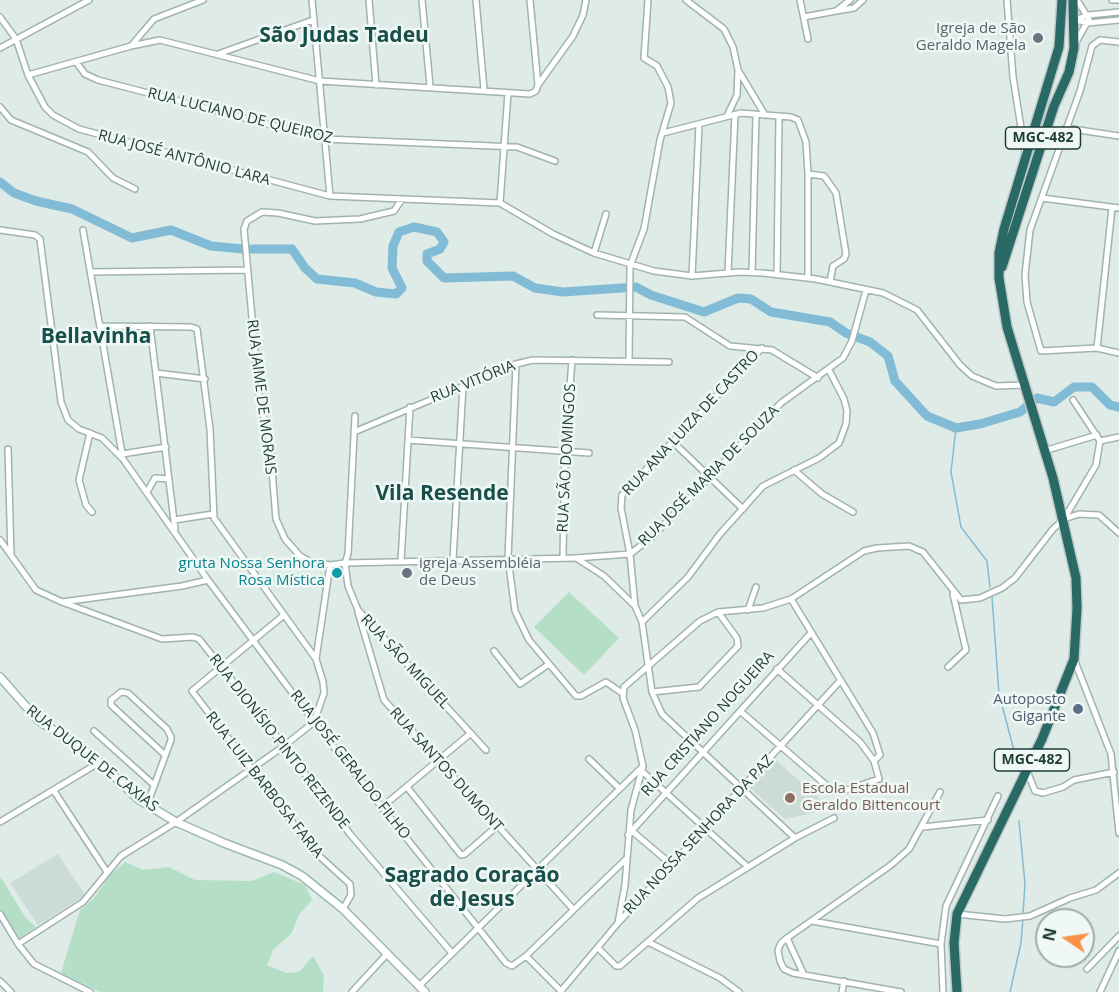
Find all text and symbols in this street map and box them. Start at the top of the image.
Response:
place label: Igreja de São Geraldo Magela [916,20,1026,55]
district label: São Judas Tadeu [259,23,429,49]
marker: Igreja de São Geraldo Magela [1031,31,1045,45]
street label: RUA LUCIANO DE QUEIROZ [146,84,334,148]
street label: RUA JOSÉ ANTÔNIO LARA [96,126,272,190]
road number: MGC-482 [1006,127,1080,149]
street label: RUA JAIME DE MORAIS [243,318,279,476]
district label: Bellavinha [41,324,151,350]
street label: RUA ANA LUIZA DE CASTRO [619,347,763,499]
street label: RUA VITÓRIA [428,357,518,407]
street label: RUA SÃO DOMINGOS [554,383,580,533]
street label: RUA JOSÉ MARIA DE SOUZA [635,402,783,550]
district label: Vila Resende [375,481,509,507]
place label: gruta Nossa Senhora Rosa Mística [179,555,325,590]
place label: igreja Assembléia de Deus [419,555,541,590]
marker: gruta Nossa Senhora Rosa Mística [330,566,344,580]
marker: igreja Assembléia de Deus [400,566,414,580]
street label: RUA SÃO MIGUEL [357,611,453,713]
street label: RUA CRISTIANO NOGUEIRA [638,648,778,800]
street label: RUA DIONÍSIO PINTO REZENDE [205,651,353,833]
street label: RUA JOSÉ GERALDO FILHO [286,687,414,843]
place label: Autoposto Gigante [993,691,1066,726]
street label: RUA DUQUE DE CAXIAS [22,702,162,816]
marker: Autoposto Gigante [1071,702,1085,716]
street label: RUA SANTOS DUMONT [385,704,507,836]
street label: RUA LUIZ BARBOSA FARIA [201,708,327,862]
road number: MGC-482 [994,749,1070,771]
street label: RUA NOSSA SENHORA DA PAZ [620,752,778,918]
place label: Escola Estadual Geraldo Bittencourt [802,780,940,815]
marker: Escola Estadual Geraldo Bittencourt [783,791,797,805]
district label: Sagrado Coração de Jesus [384,863,560,913]
north arrow [1035,908,1095,968]
text: N [1037,926,1062,943]

